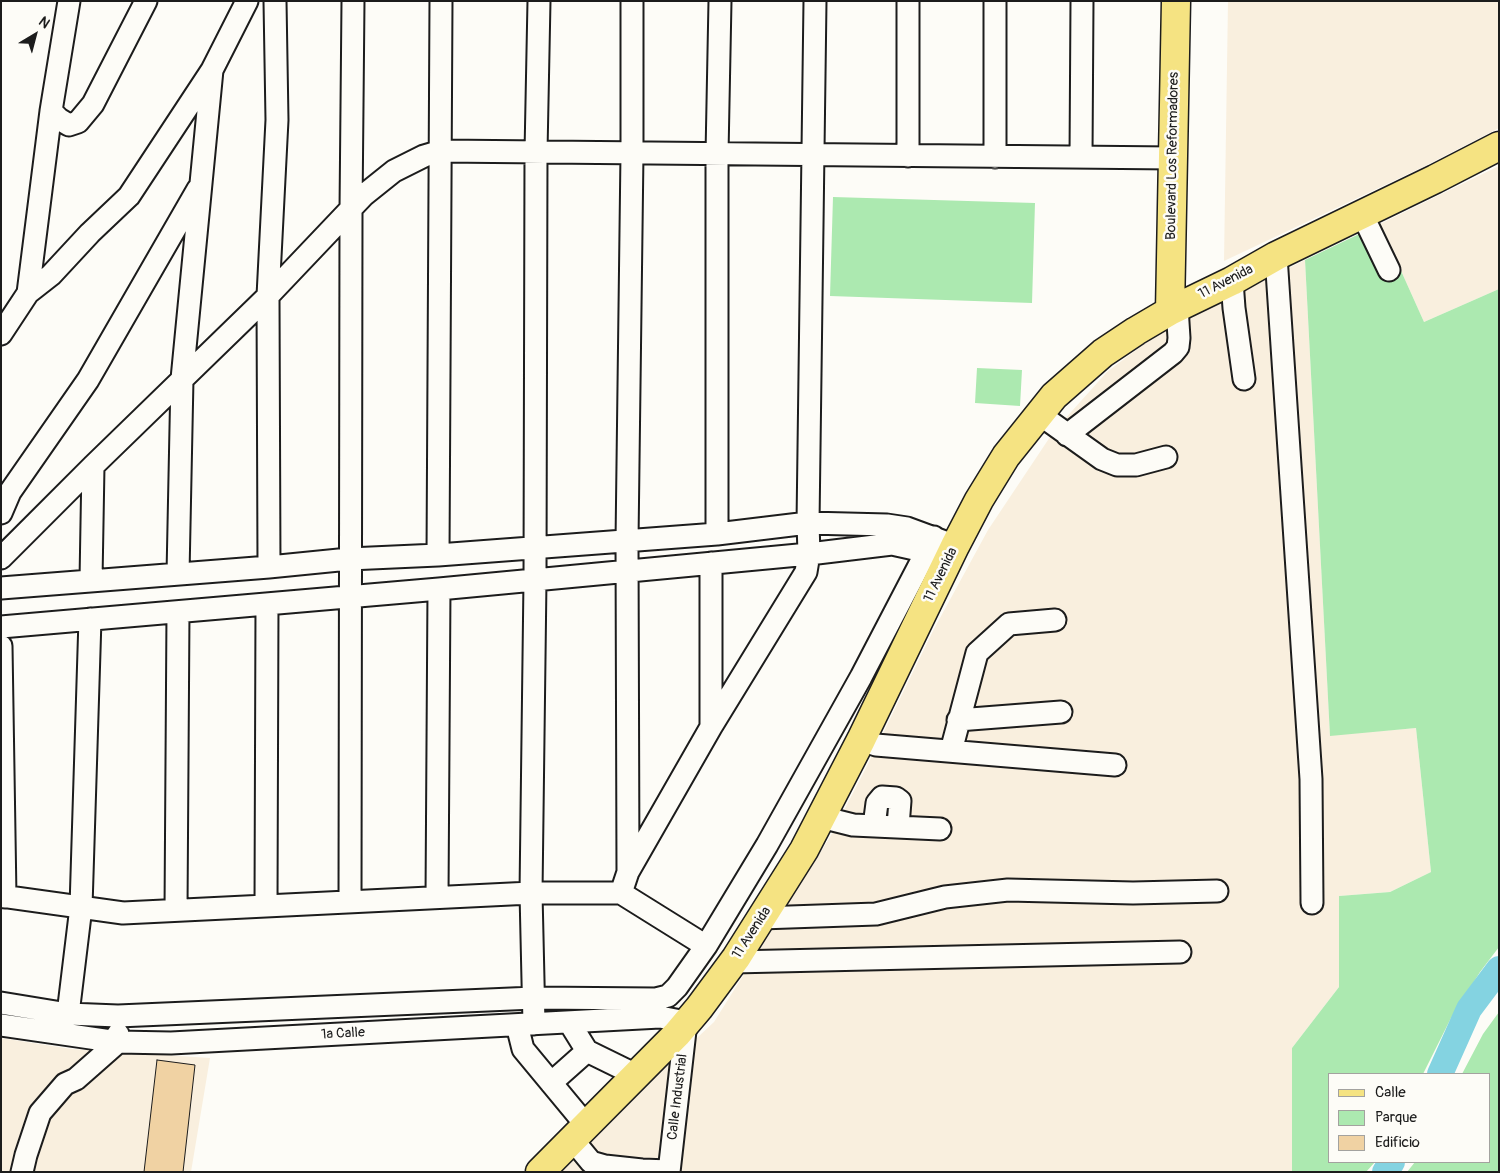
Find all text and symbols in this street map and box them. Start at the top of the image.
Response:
north arrow [10,10,60,60]
text: N [35,13,53,32]
street label: Boulevard Los Reformadores [1163,72,1183,240]
street label: 11 Avenida [1196,261,1256,303]
street label: 11 Avenida [921,545,961,605]
street label: 11 Avenida [729,904,775,962]
street label: 1a Calle [321,1024,365,1044]
street label: Calle Industrial [664,1053,692,1141]
legend [1328,1073,1490,1163]
text: Calle [1375,1083,1406,1102]
text: Parque [1375,1108,1417,1127]
text: Edificio [1375,1133,1420,1152]

